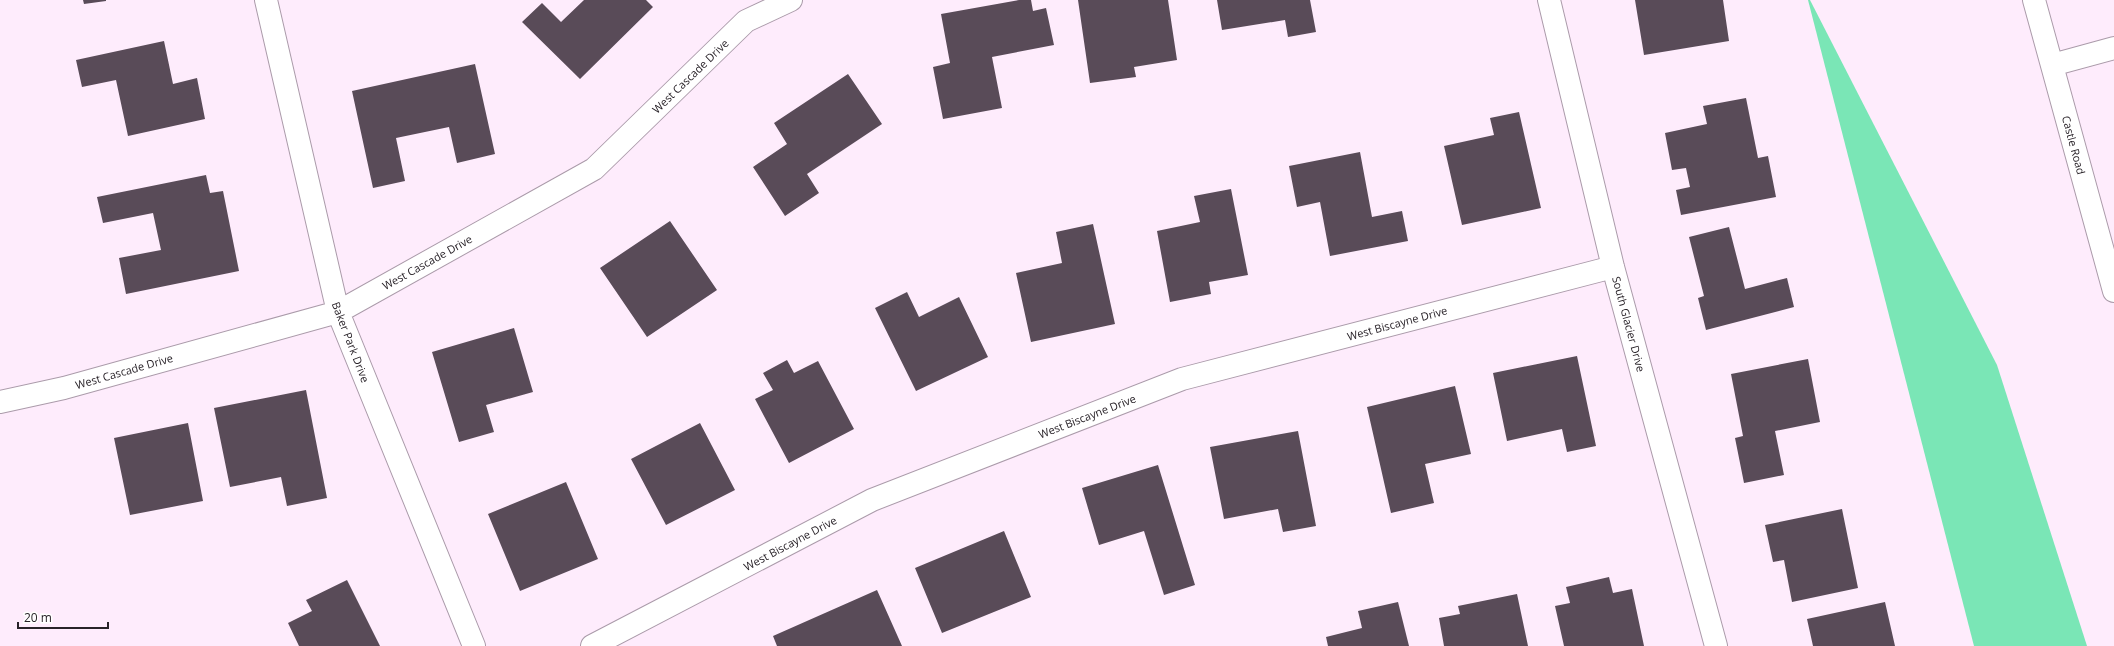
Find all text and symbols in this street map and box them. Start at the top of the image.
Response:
street label: West Cascade Drive [649,36,731,116]
street label: Castle Road [2059,114,2089,176]
street label: West Cascade Drive [379,231,475,293]
street label: South Glacier Drive [1609,275,1649,373]
street label: Baker Park Drive [329,299,373,385]
street label: West Biscayne Drive [1345,302,1449,344]
street label: West Cascade Drive [74,350,174,392]
street label: West Biscayne Drive [1036,391,1138,441]
street label: West Biscayne Drive [741,512,839,574]
scale bar [18,604,108,630]
text: 20 m [24,609,52,626]

